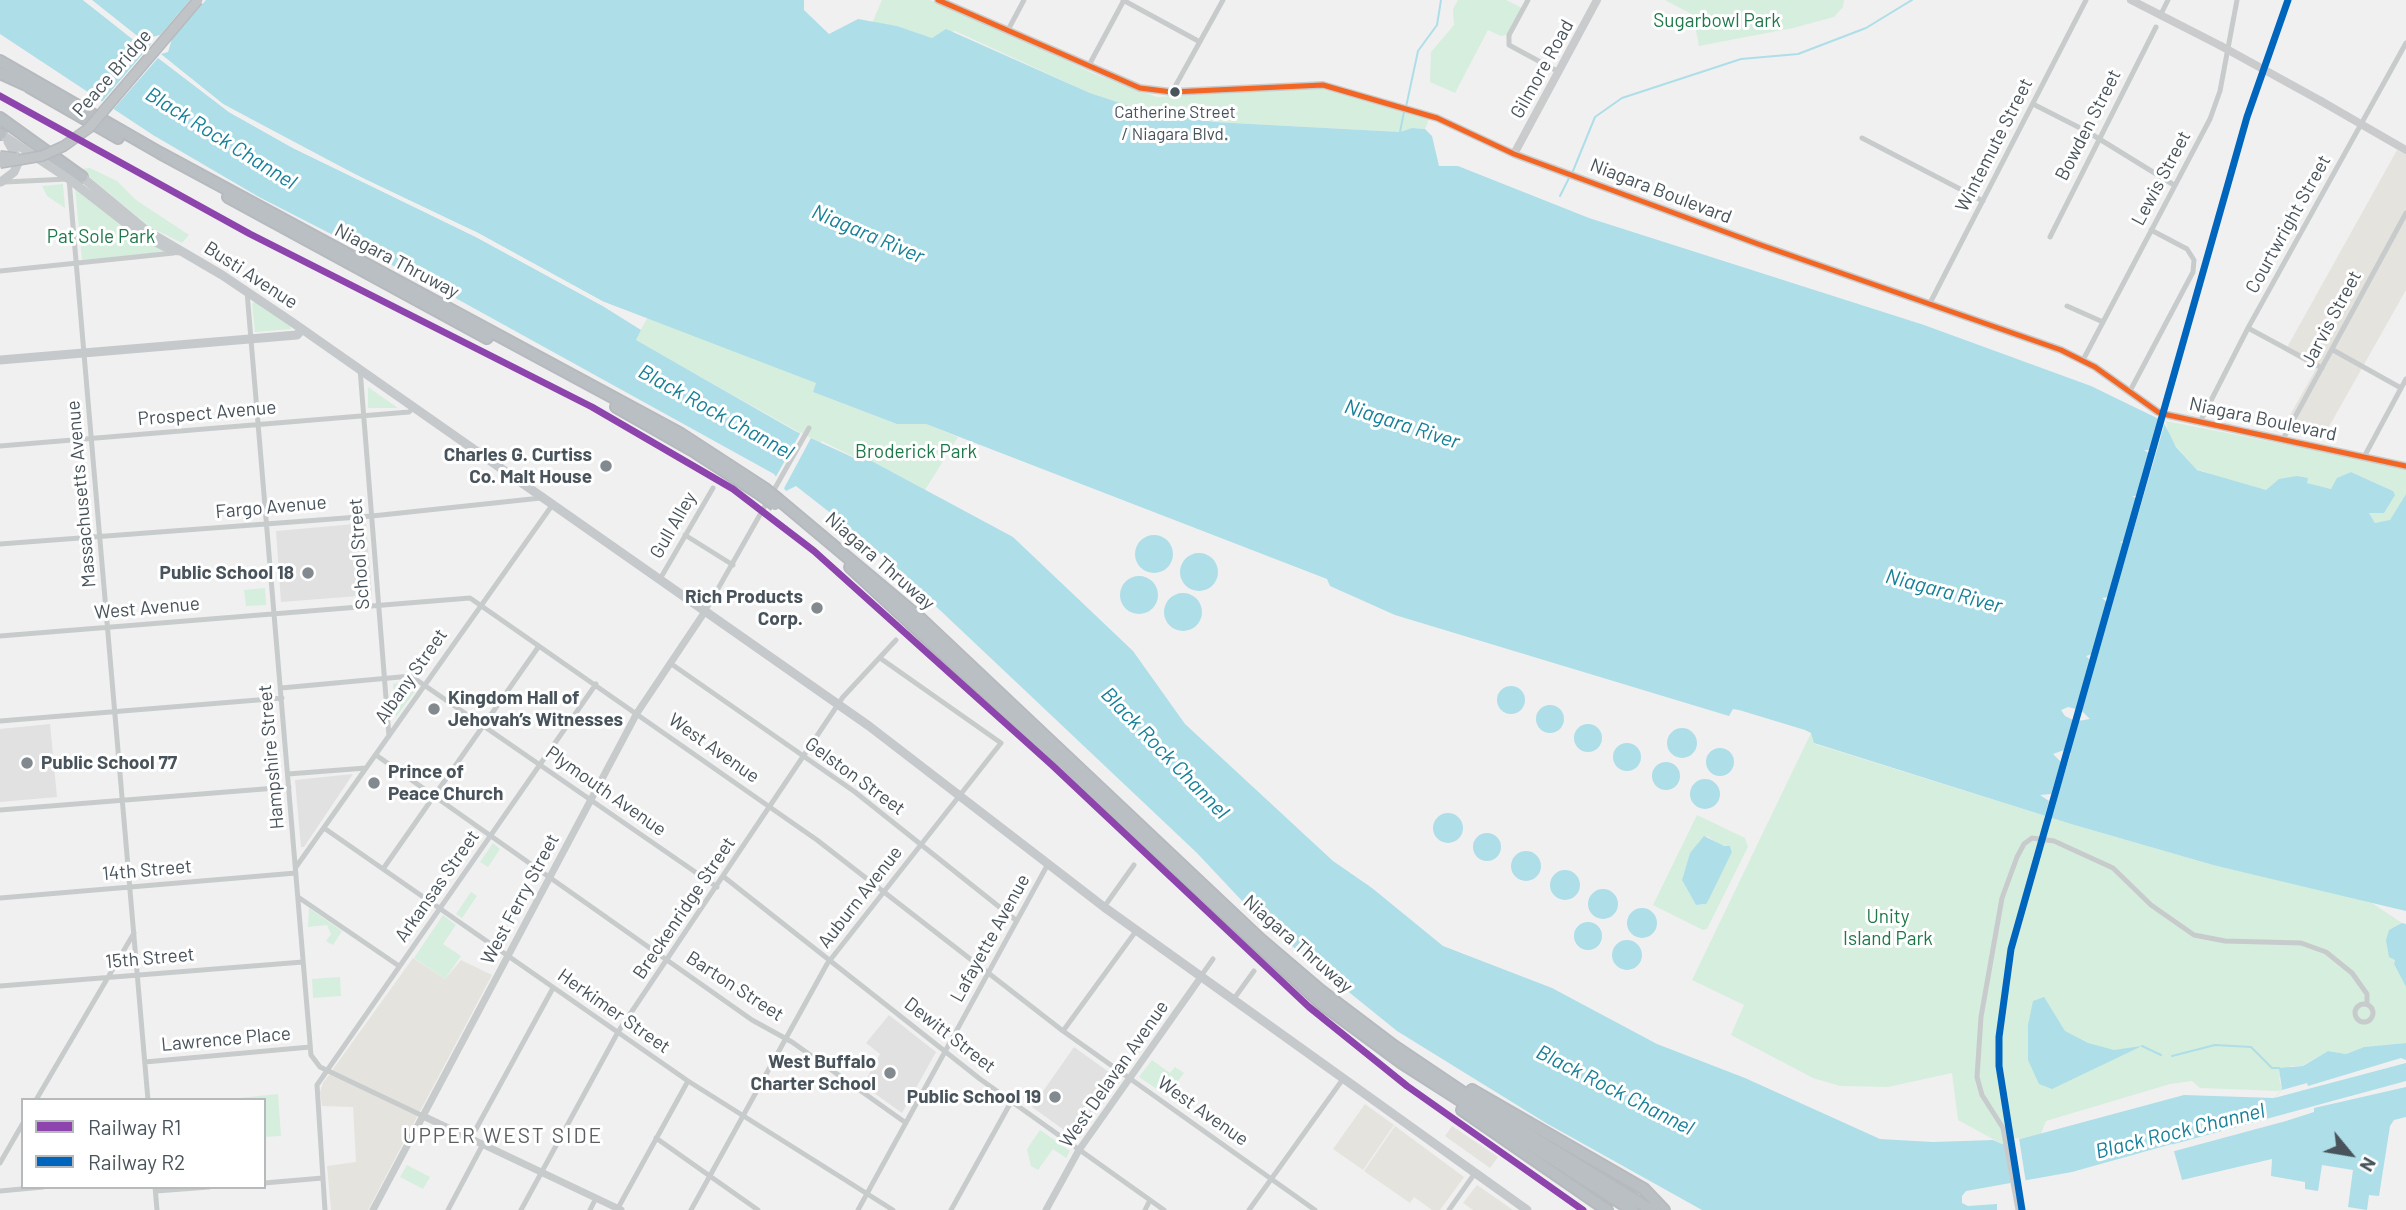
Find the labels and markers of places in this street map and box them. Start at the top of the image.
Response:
marker: Catherine Street / Niagara Blvd. [1168,85,1182,99]
place label: Catherine Street / Niagara Blvd. [1114,102,1236,142]
place label: Charles G. Curtiss Co. Malt House [444,444,592,488]
marker: Charles G. Curtiss Co. Malt House [598,458,614,474]
place label: Public School 18 [160,562,294,584]
marker: Public School 18 [300,565,316,581]
place label: Rich Products Corp. [685,586,803,630]
marker: Rich Products Corp. [809,600,825,616]
place label: Kingdom Hall of Jehovah’s Witnesses [448,687,623,731]
marker: Kingdom Hall of Jehovah’s Witnesses [426,701,442,717]
place label: Public School 77 [41,752,177,774]
marker: Public School 77 [19,755,35,771]
place label: Prince of Peace Church [388,761,503,805]
marker: Prince of Peace Church [366,775,382,791]
place label: West Buffalo Charter School [750,1051,876,1095]
marker: West Buffalo Charter School [882,1065,898,1081]
place label: Public School 19 [907,1086,1041,1108]
marker: Public School 19 [1047,1089,1063,1105]

